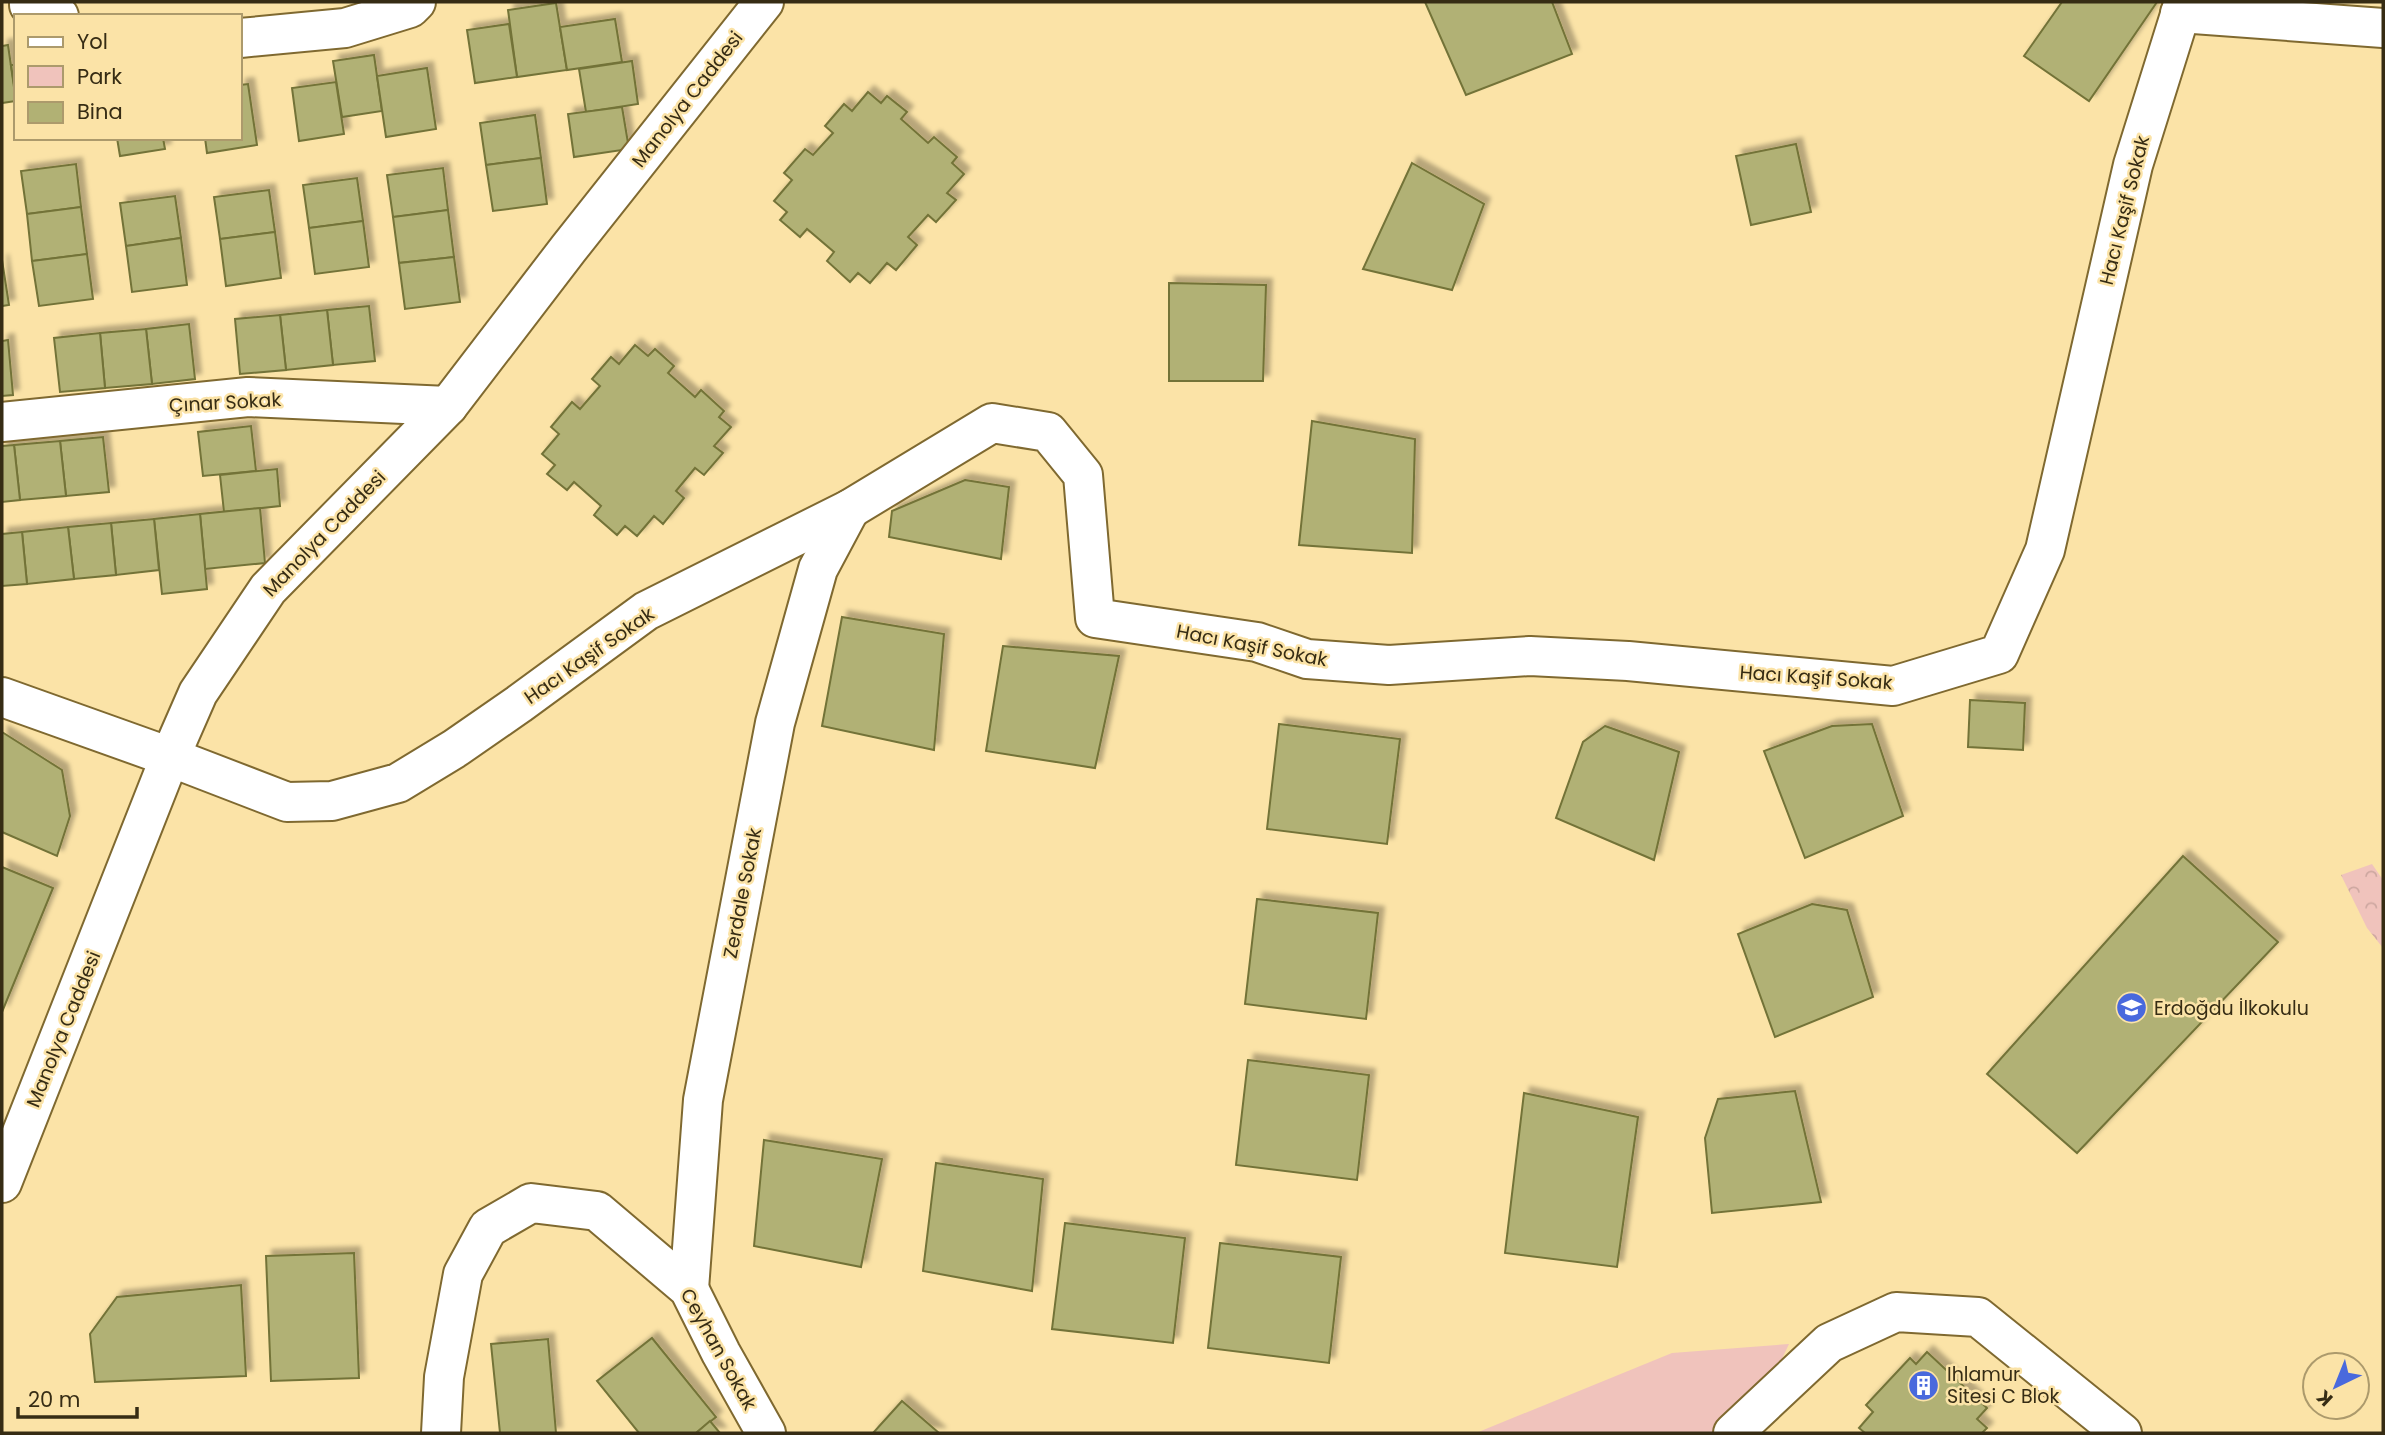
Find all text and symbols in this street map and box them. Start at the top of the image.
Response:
legend [14,14,242,140]
street label: Manolya Caddesi [626,25,749,173]
text: Yol [77,27,108,56]
text: Park [77,62,122,91]
text: Bina [77,97,123,126]
street label: Hacı Kaşif Sokak [2093,132,2156,288]
street label: Çınar Sokak [168,386,282,419]
street label: Manolya Caddesi [257,464,392,603]
street label: Hacı Kaşif Sokak [519,600,660,710]
street label: Hacı Kaşif Sokak [1174,618,1330,673]
street label: Hacı Kaşif Sokak [1739,659,1894,696]
street label: Zerdale Sokak [717,825,768,961]
street label: Manolya Caddesi [20,947,107,1111]
school or university icon: Erdoğdu İlkokulu [2114,991,2148,1025]
place label: Erdoğdu İlkokulu [2154,995,2309,1022]
street label: Ceyhan Sokak [674,1284,763,1415]
north arrow [2301,1351,2371,1421]
place label: Ihlamur Sitesi C Blok [1947,1361,2059,1410]
building icon: Ihlamur Sitesi C Blok [1907,1368,1941,1402]
scale bar [18,1376,136,1420]
text: K [2311,1384,2339,1412]
text: 20 m [28,1385,81,1414]

